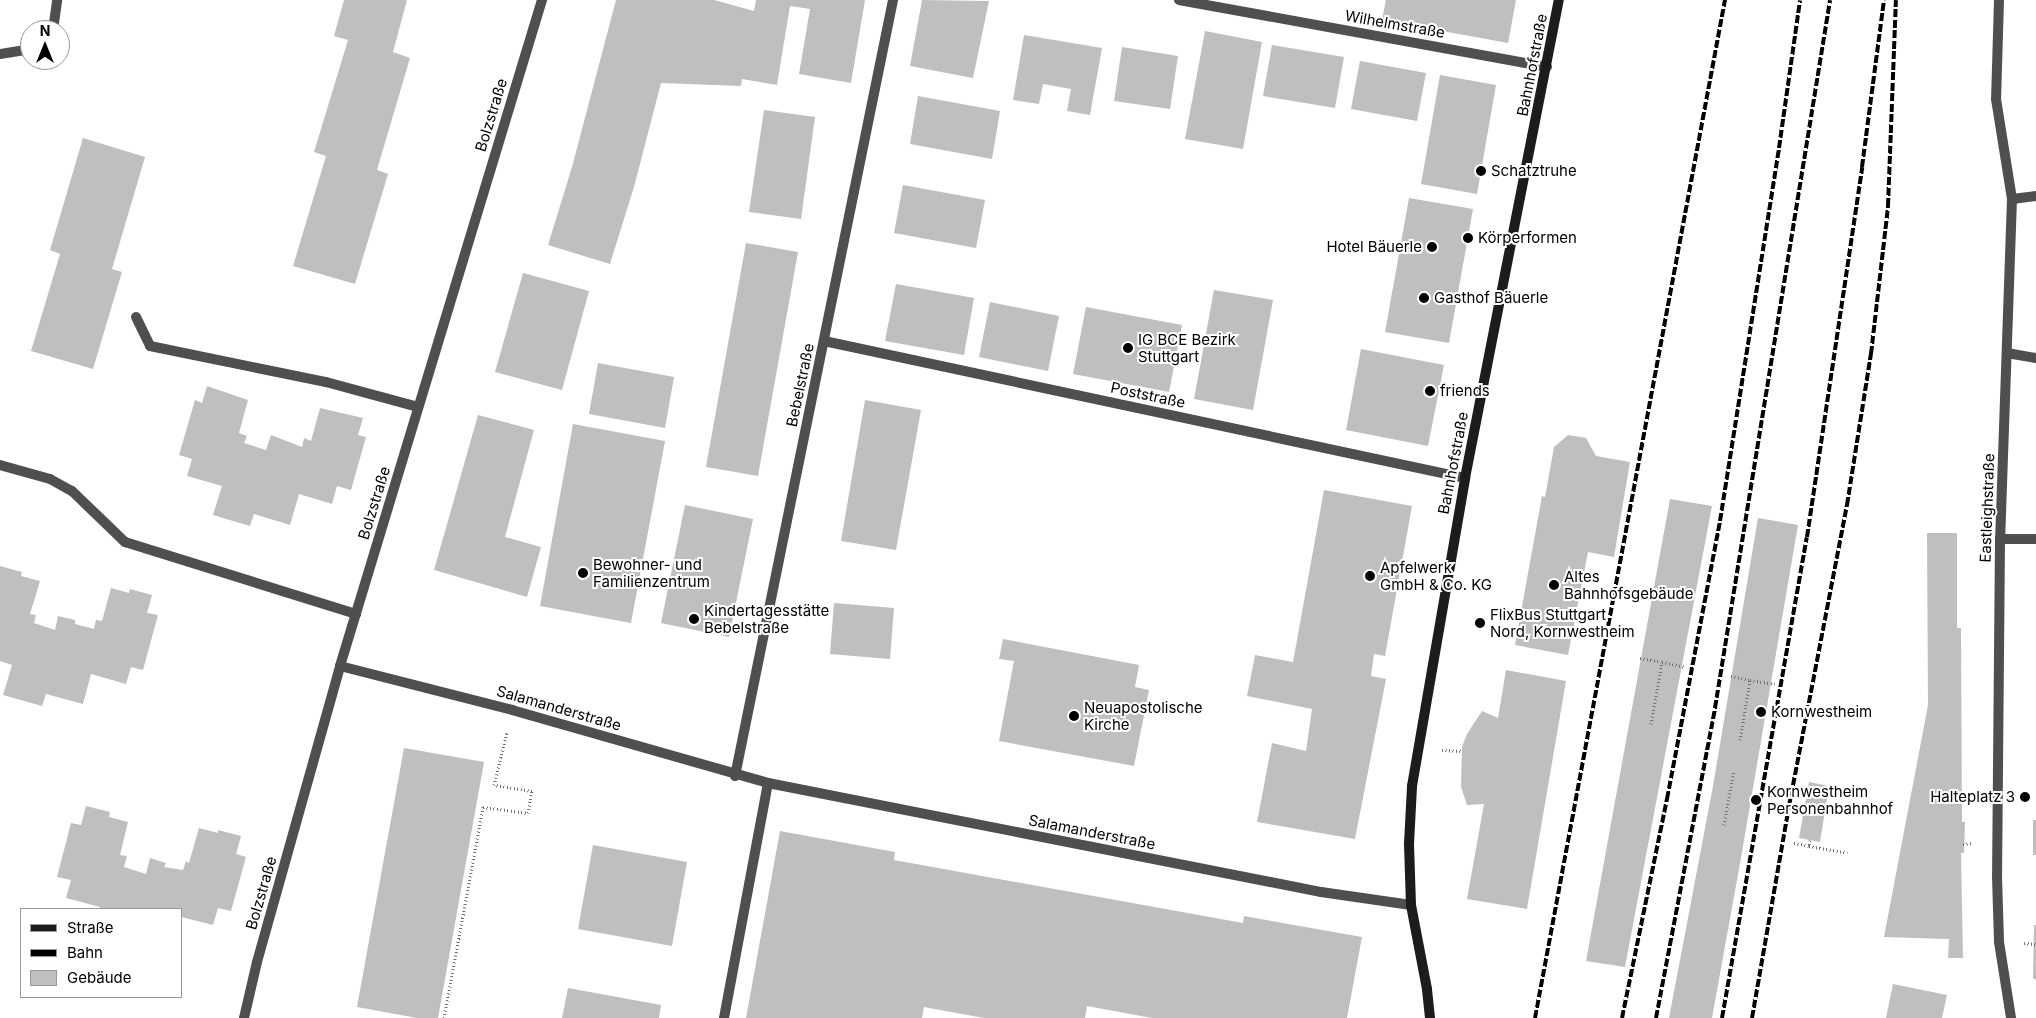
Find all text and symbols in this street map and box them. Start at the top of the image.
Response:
street label: Wilhelmstraße [1344,6,1446,42]
street label: Bahnhofstraße [1513,12,1551,118]
north arrow [20,20,70,70]
text: N [40,22,50,39]
street label: Bolzstraße [471,76,511,154]
place label: Schatztruhe [1491,162,1577,180]
marker: Schatztruhe [1475,165,1487,177]
place label: Körperformen [1478,229,1577,247]
marker: Körperformen [1462,232,1474,244]
place label: Hotel Bäuerle [1326,238,1422,256]
marker: Hotel Bäuerle [1426,241,1438,253]
place label: Gasthof Bäuerle [1434,289,1548,307]
marker: Gasthof Bäuerle [1418,292,1430,304]
place label: IG BCE Bezirk Stuttgart [1138,330,1236,365]
street label: Bebelstraße [782,342,818,428]
marker: IG BCE Bezirk Stuttgart [1122,342,1134,354]
street label: Poststraße [1109,378,1187,412]
place label: friends [1440,382,1490,400]
marker: friends [1424,385,1436,397]
street label: Bahnhofstraße [1434,410,1472,516]
street label: Eastleighstraße [1976,453,1998,563]
street label: Bolzstraße [354,464,394,542]
place label: Bewohner- und Familienzentrum [593,555,710,590]
place label: Apfelwerk GmbH & Co. KG [1380,558,1492,593]
marker: Bewohner- und Familienzentrum [577,567,589,579]
place label: Altes Bahnhofsgebäude [1564,567,1693,602]
marker: Apfelwerk GmbH & Co. KG [1364,570,1376,582]
marker: Altes Bahnhofsgebäude [1548,579,1560,591]
place label: Kindertagesstätte Bebelstraße [704,601,829,636]
place label: FlixBus Stuttgart Nord, Kornwestheim [1490,605,1635,640]
marker: Kindertagesstätte Bebelstraße [688,613,700,625]
marker: FlixBus Stuttgart Nord, Kornwestheim [1474,617,1486,629]
street label: Salamanderstraße [495,682,623,734]
place label: Neuapostolische Kirche [1084,698,1203,733]
place label: Kornwestheim [1771,703,1872,721]
marker: Kornwestheim [1755,706,1767,718]
marker: Neuapostolische Kirche [1068,710,1080,722]
place label: Kornwestheim Personenbahnhof [1767,782,1893,817]
place label: Halteplatz 3 [1930,788,2015,806]
marker: Halteplatz 3 [2019,791,2031,803]
marker: Kornwestheim Personenbahnhof [1749,793,1763,807]
street label: Salamanderstraße [1027,811,1157,853]
street label: Bolzstraße [242,854,280,932]
legend [20,908,182,998]
text: Straße [67,918,114,937]
text: Bahn [67,943,103,962]
text: Gebäude [67,968,132,987]

